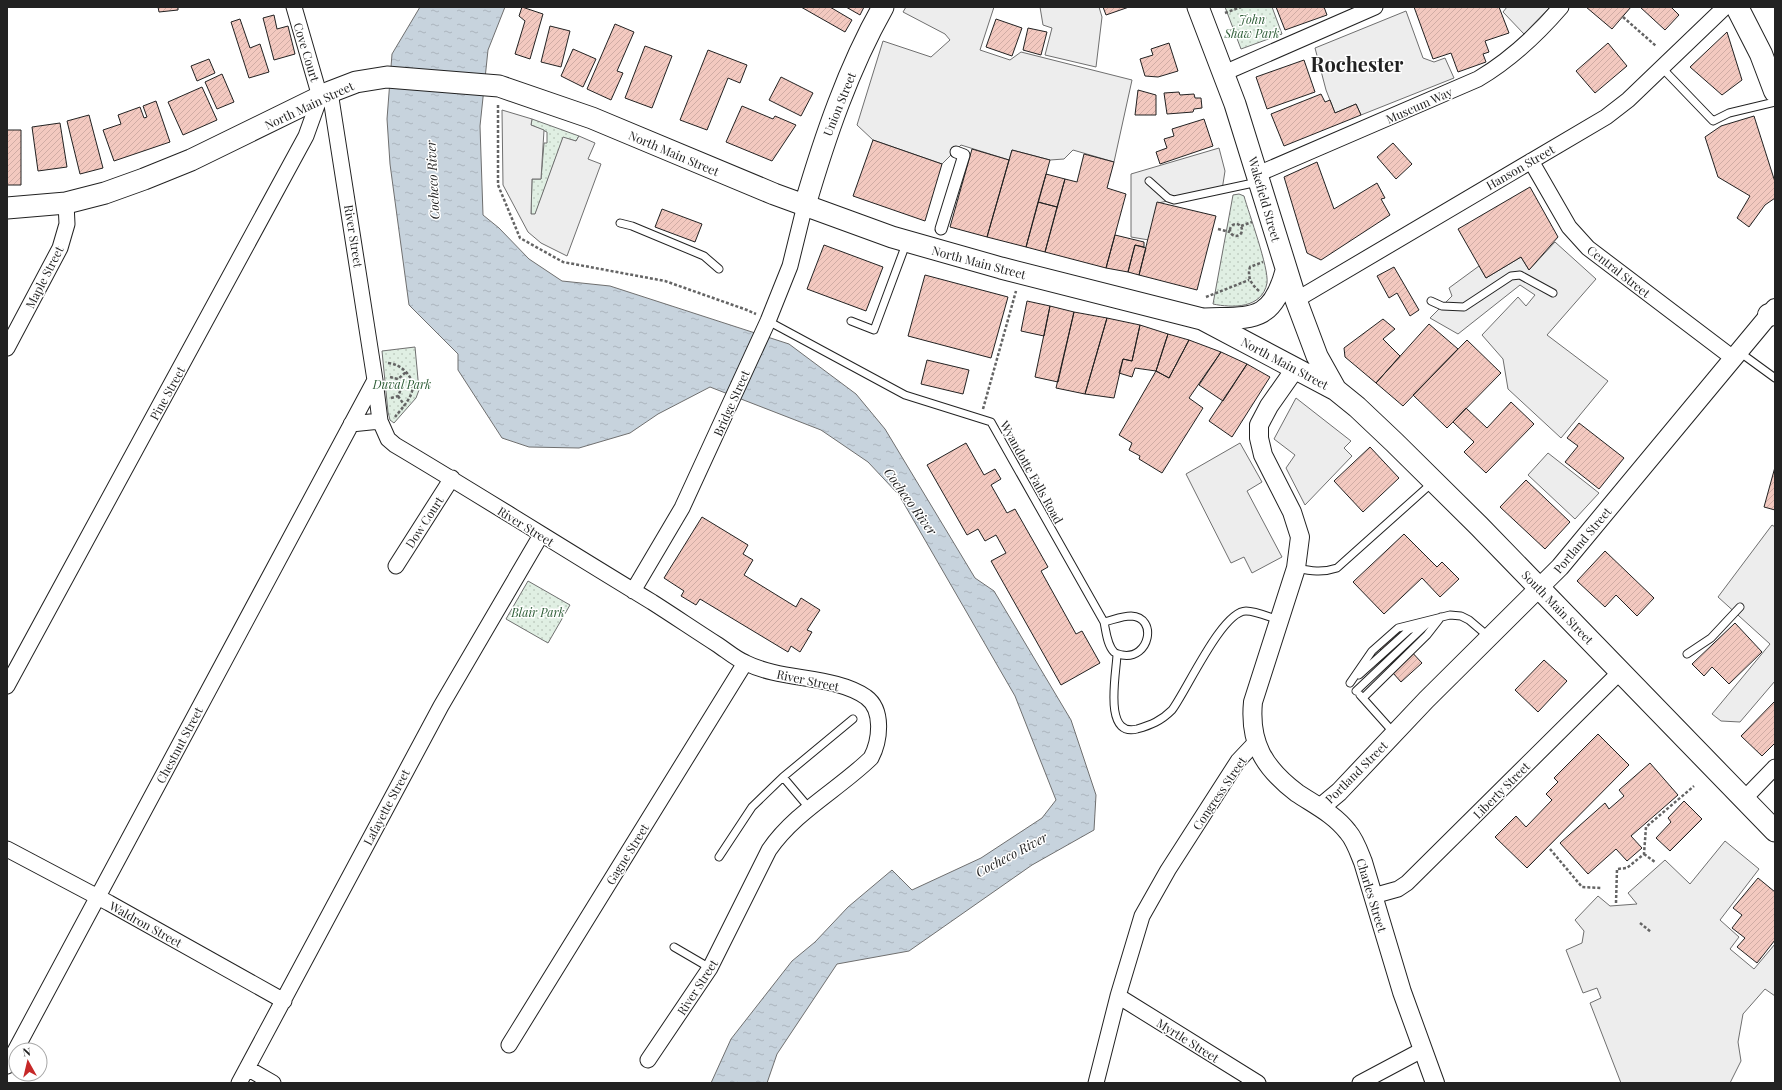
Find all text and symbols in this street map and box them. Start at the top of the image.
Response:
park label: John Shaw Park [1223,11,1280,41]
street label: Cove Court [290,21,324,84]
district label: Rochester [1311,50,1404,77]
street label: Union Street [819,69,859,138]
street label: North Main Street [262,77,357,133]
street label: Museum Way [1383,83,1455,127]
street label: North Main Street [626,127,722,180]
water label: Cocheco River [421,140,443,220]
street label: Hanson Street [1483,141,1558,193]
street label: Wakefield Street [1245,154,1285,244]
street label: River Street [341,203,367,269]
street label: Central Street [1584,241,1654,301]
street label: Maple Street [21,242,67,311]
street label: North Main Street [930,242,1029,282]
street label: North Main Street [1239,333,1332,393]
street label: Pine Street [146,363,189,423]
street label: Bridge Street [709,367,753,439]
park label: Duval Park [372,376,431,392]
street label: Wyandotte Falls Road [997,417,1067,526]
water label: Cocheco River [881,464,941,538]
street label: Dow Court [401,492,447,551]
street label: River Street [495,502,558,550]
street label: Portland Street [1550,503,1615,576]
street label: South Main Street [1519,567,1598,648]
park label: Blair Park [510,604,565,620]
street label: River Street [775,666,841,695]
street label: Chestnut Street [152,703,206,786]
street label: Portland Street [1321,737,1391,807]
street label: Congress Street [1189,753,1250,833]
street label: Liberty Street [1469,758,1533,822]
street label: Lafayette Street [359,765,413,848]
street label: Gagne Street [602,820,652,888]
water label: Cocheco River [972,828,1050,880]
street label: Charles Street [1353,856,1391,935]
street label: Waldron Street [106,897,186,951]
street label: River Street [673,955,721,1018]
street label: Myrtle Street [1154,1015,1223,1066]
north arrow [8,1042,48,1082]
text: N [22,1044,32,1060]

